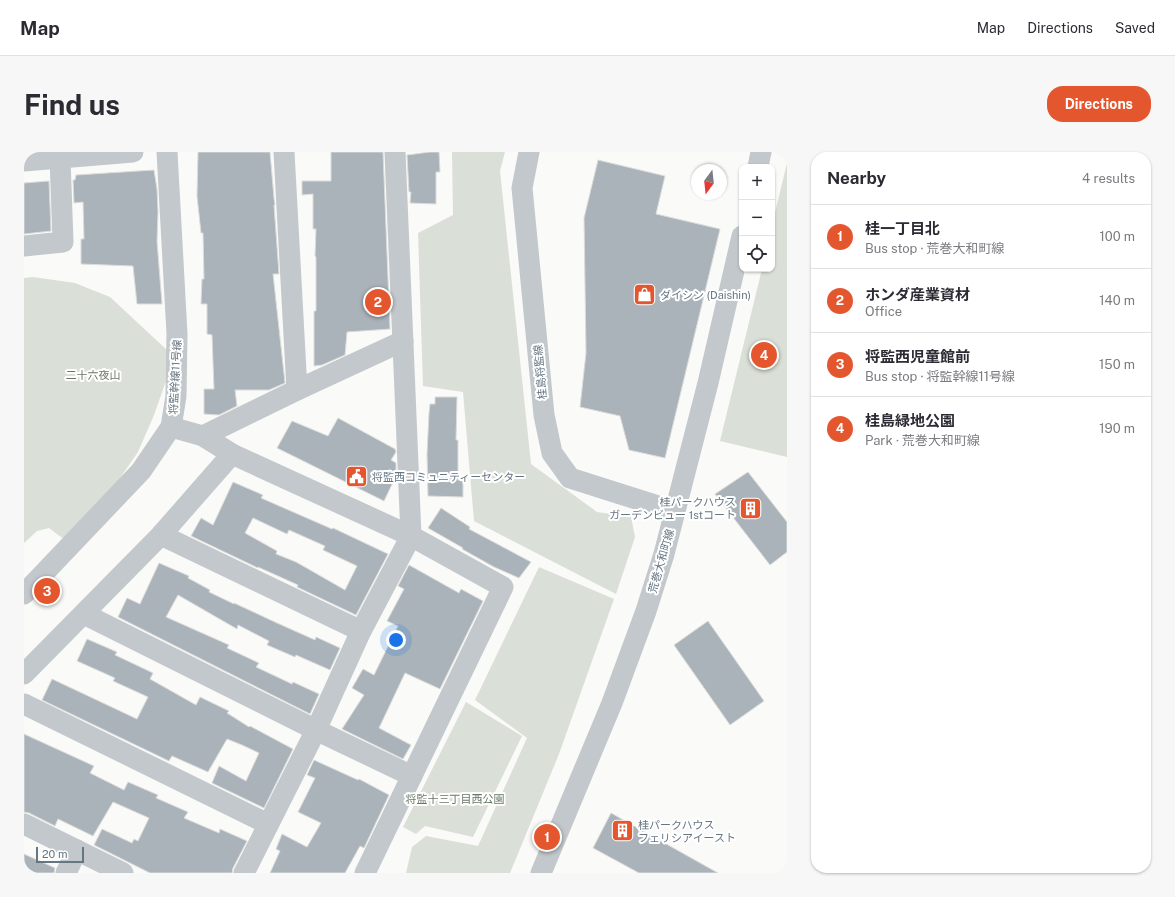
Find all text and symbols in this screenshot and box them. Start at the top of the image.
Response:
text: Map [20,17,60,39]
text: Map [977,20,1005,36]
text: Directions [1027,20,1093,36]
text: Saved [1115,20,1155,36]
button: Directions [1047,86,1151,122]
text: Find us [24,88,120,121]
north arrow [691,164,727,200]
map controls [739,164,775,272]
button: + [739,164,775,200]
text: Nearby [827,168,886,188]
text: 4 results [1082,171,1135,186]
button: − [739,200,775,236]
text: 桂一丁目北 [865,220,940,237]
text: 1 [837,229,843,244]
text: 100 m [1099,229,1135,244]
button: locate [739,236,775,272]
text: Bus stop · 荒巻大和町線 [865,241,1005,256]
shop icon: ダイシン (Daishin) [631,282,657,308]
text: ホンダ産業資材 [865,286,970,303]
pin: 2 [365,287,391,317]
place label: ダイシン (Daishin) [660,289,751,301]
text: 2 [836,293,844,308]
text: 140 m [1099,293,1135,308]
text: Office [865,304,902,319]
street label: 将監幹線11号線 [167,339,183,415]
pin: 4 [751,340,777,370]
street label: 桂島将監線 [532,344,548,400]
text: 将監西児童館前 [865,348,970,365]
text: 3 [836,357,844,372]
text: 150 m [1099,357,1135,372]
park label: 二十六夜山 [66,369,121,381]
text: Bus stop · 将監幹線11号線 [865,369,1015,384]
text: 桂島緑地公園 [865,412,955,429]
text: 4 [836,421,844,436]
text: 190 m [1099,421,1135,436]
text: Park · 荒巻大和町線 [865,433,980,448]
public building icon: 将監西コミュニティーセンター [343,464,369,490]
place label: 将監西コミュニティーセンター [372,471,525,483]
building icon: 桂パークハウス ガーデンビュー 1stコート [738,495,764,521]
place label: 桂パークハウス ガーデンビュー 1stコート [609,496,736,521]
street label: 荒巻大和町線 [646,528,676,594]
pin: 3 [34,576,60,606]
your location [386,630,406,650]
park label: 将監十三丁目西公園 [406,793,505,805]
building icon: 桂パークハウス フェリシアイースト [609,818,635,844]
place label: 桂パークハウス フェリシアイースト [638,819,736,844]
pin: 1 [534,822,560,852]
scale bar [36,845,84,864]
text: 20 m [42,848,67,860]

